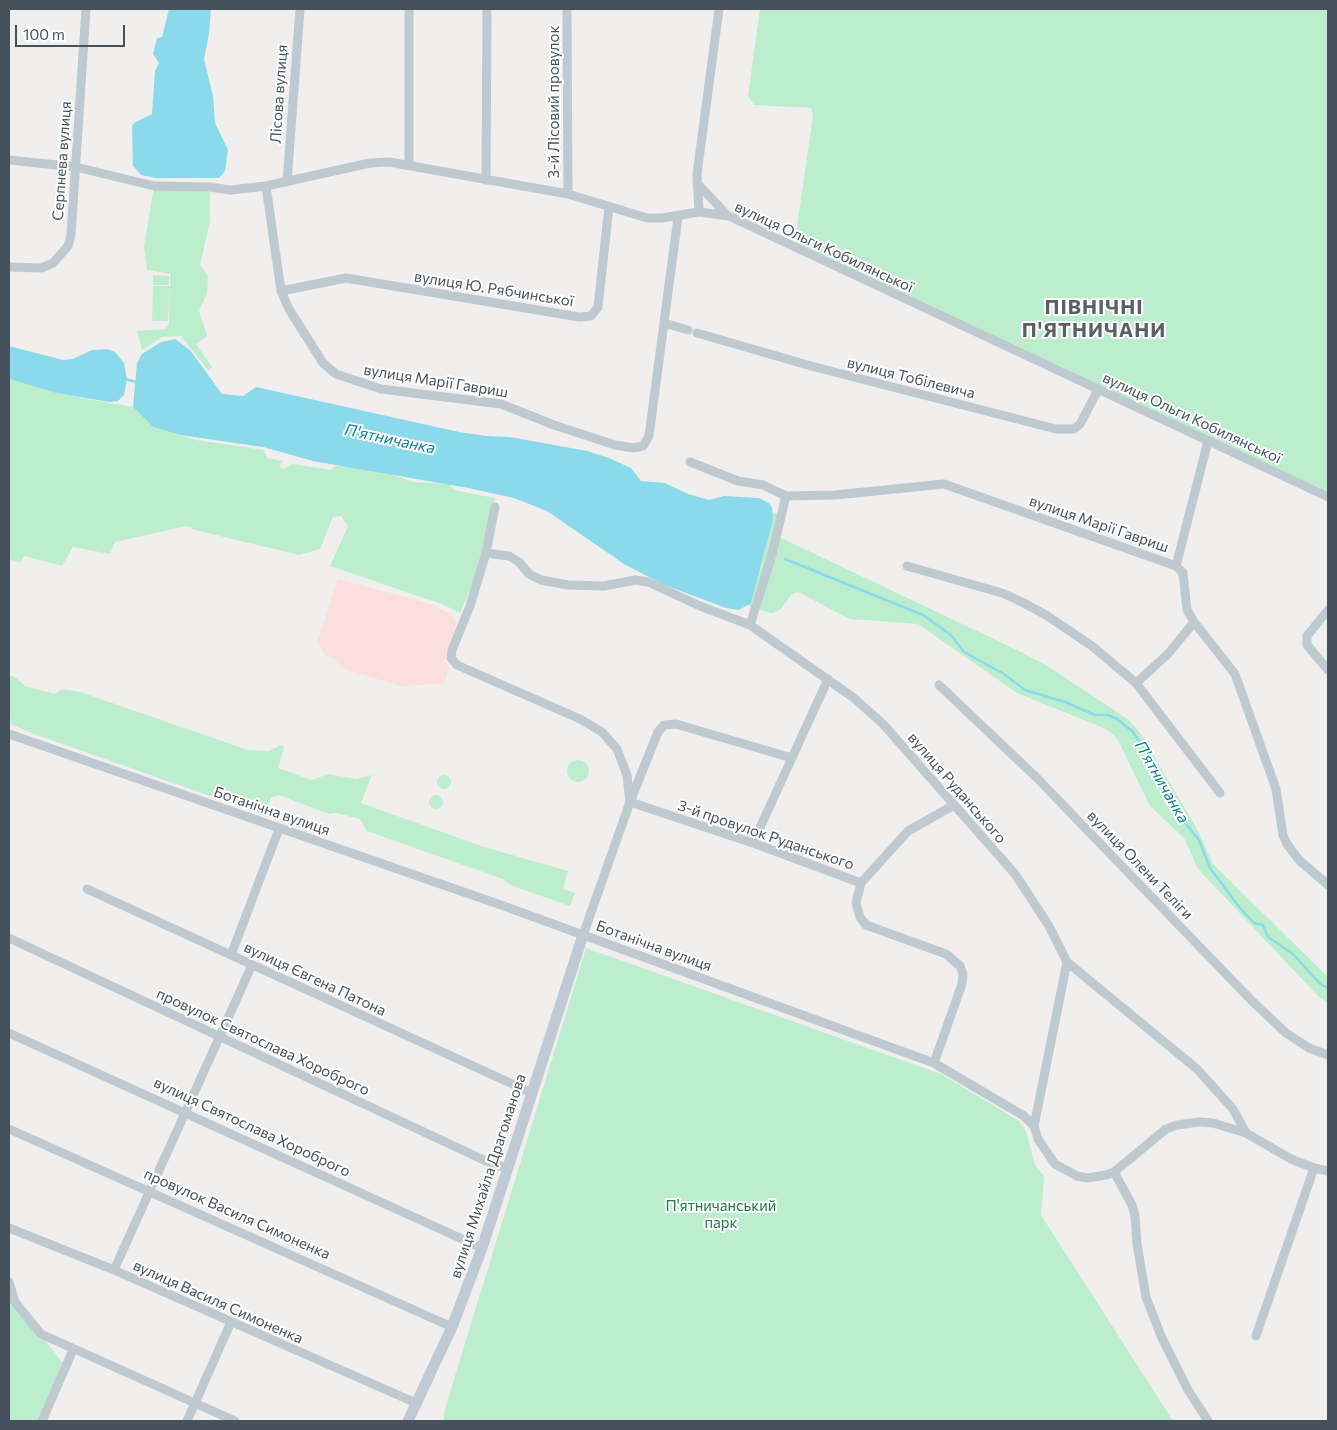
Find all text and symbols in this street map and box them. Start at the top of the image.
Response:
scale bar [18,15,128,47]
text: 100 m [23,25,65,43]
street label: 3-й Лісовий провулок [545,25,563,179]
street label: Лісова вулиця [267,44,291,144]
street label: Серпнева вулиця [49,101,75,221]
street label: вулиця Ольги Кобилянської [732,198,916,296]
street label: вулиця Ю. Рябчинської [413,267,575,311]
district label: ПІВНІЧНІ П'ЯТНИЧАНИ [1021,295,1167,342]
street label: вулиця Тобілевича [845,353,977,403]
street label: вулиця Марії Гавриш [362,361,510,401]
street label: вулиця Ольги Кобилянської [1100,369,1284,467]
water label: П'ятничанка [343,420,437,458]
street label: вулиця Марії Гавриш [1027,492,1171,556]
street label: вулиця Руданського [904,729,1010,847]
water label: П'ятничанка [1131,737,1193,827]
street label: Ботанічна вулиця [212,783,332,839]
street label: 3-й провулок Руданського [675,796,857,874]
street label: вулиця Олени Теліги [1083,807,1197,923]
street label: Ботанічна вулиця [594,917,714,975]
street label: вулиця Євгена Патона [241,938,389,1020]
street label: провулок Святослава Хороброго [154,985,372,1099]
street label: вулиця Михайла Драгоманова [446,1071,530,1281]
street label: вулиця Святослава Хороброго [151,1073,353,1181]
street label: провулок Василя Симоненка [141,1165,333,1263]
park label: П'ятничанський парк [666,1197,776,1232]
street label: вулиця Василя Симоненка [130,1256,306,1348]

